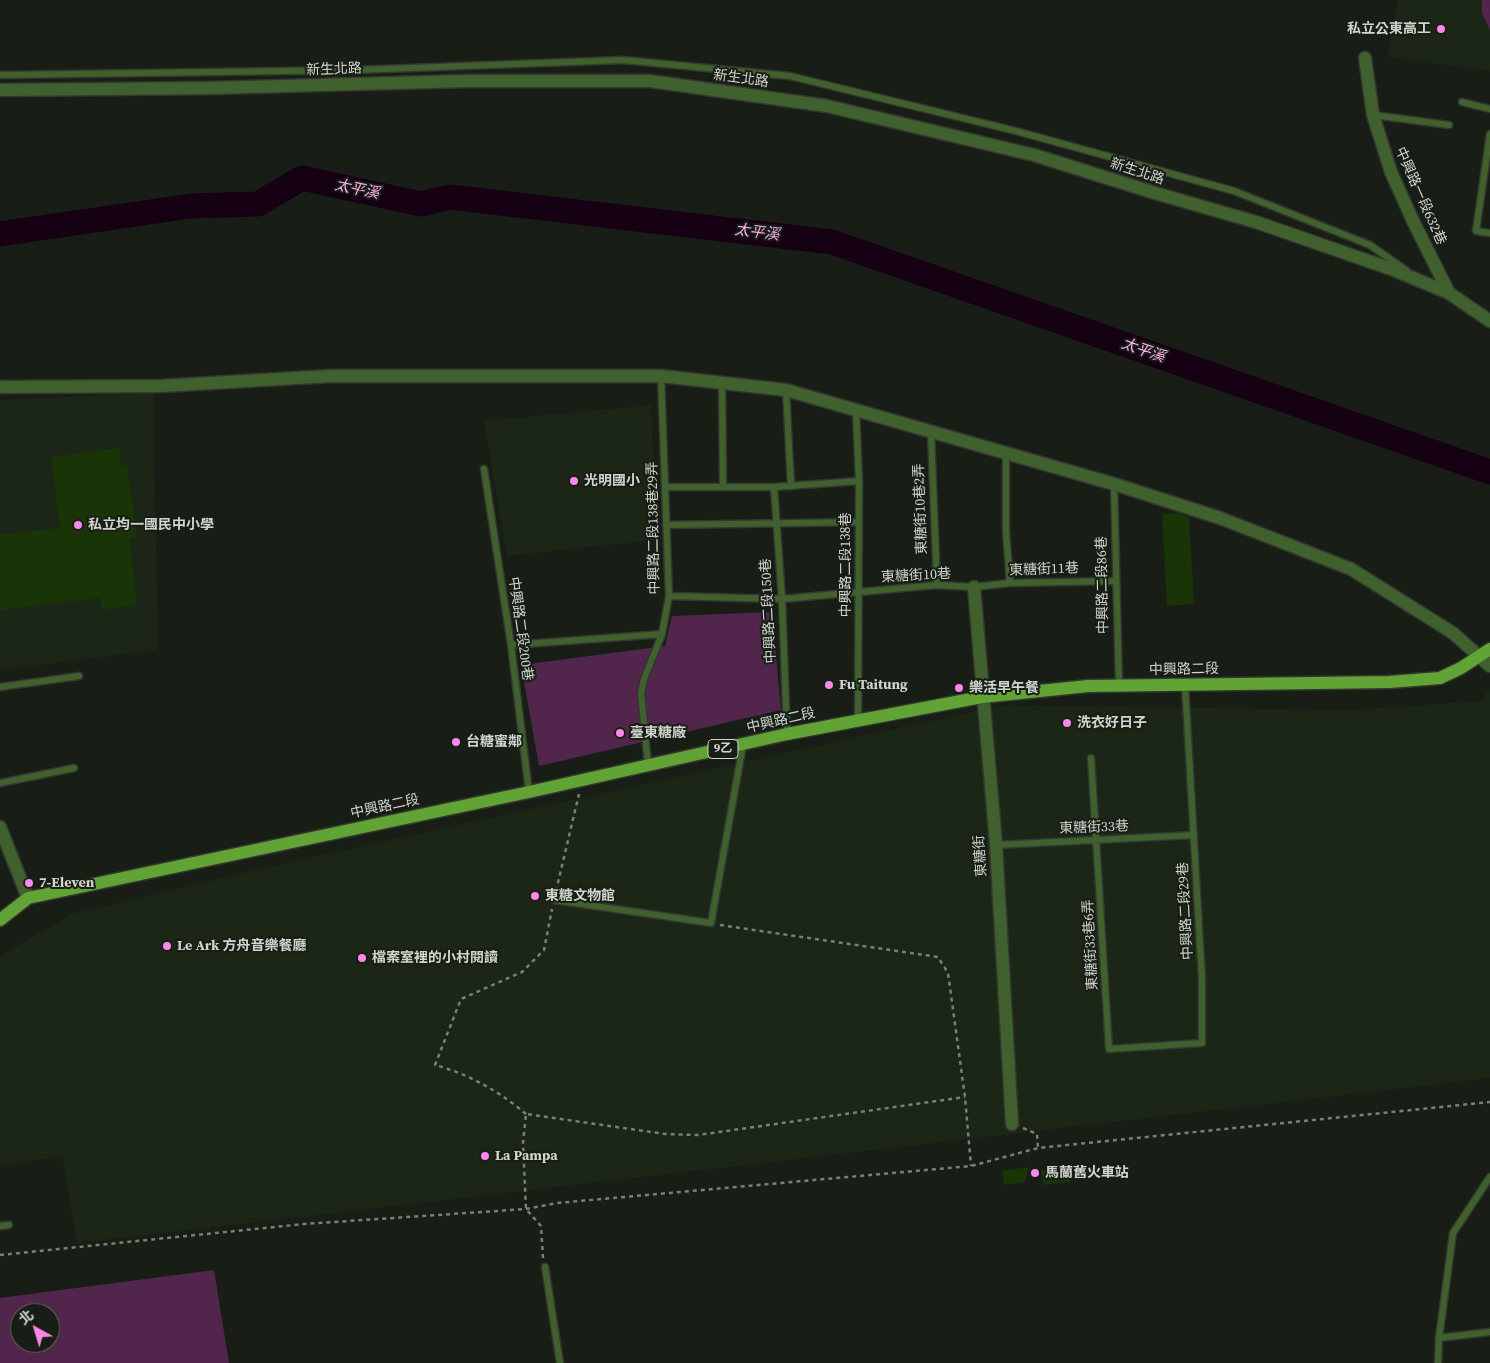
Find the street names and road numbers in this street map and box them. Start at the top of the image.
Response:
street label: 新生北路 [306,61,362,79]
street label: 新生北路 [712,67,770,91]
street label: 中興路一段632巷 [1391,145,1449,247]
street label: 新生北路 [1108,155,1166,189]
street label: 中興路二段138巷29弄 [644,461,664,595]
street label: 東糖街10巷2弄 [911,463,931,555]
street label: 中興路二段138巷 [838,513,854,617]
street label: 中興路二段86巷 [1094,536,1112,634]
street label: 中興路二段150巷 [758,558,780,664]
street label: 東糖街11巷 [1009,560,1079,580]
street label: 東糖街10巷 [881,566,951,586]
street label: 中興路二段200巷 [504,576,536,682]
street label: 中興路二段 [1149,661,1219,679]
street label: 中興路二段 [745,705,817,737]
road number: 9乙 [708,740,738,759]
street label: 中興路二段 [349,792,421,822]
street label: 東糖街33巷 [1059,818,1129,838]
street label: 東糖街 [971,834,991,878]
street label: 中興路二段29巷 [1175,862,1197,960]
street label: 東糖街33巷6弄 [1080,899,1102,991]

